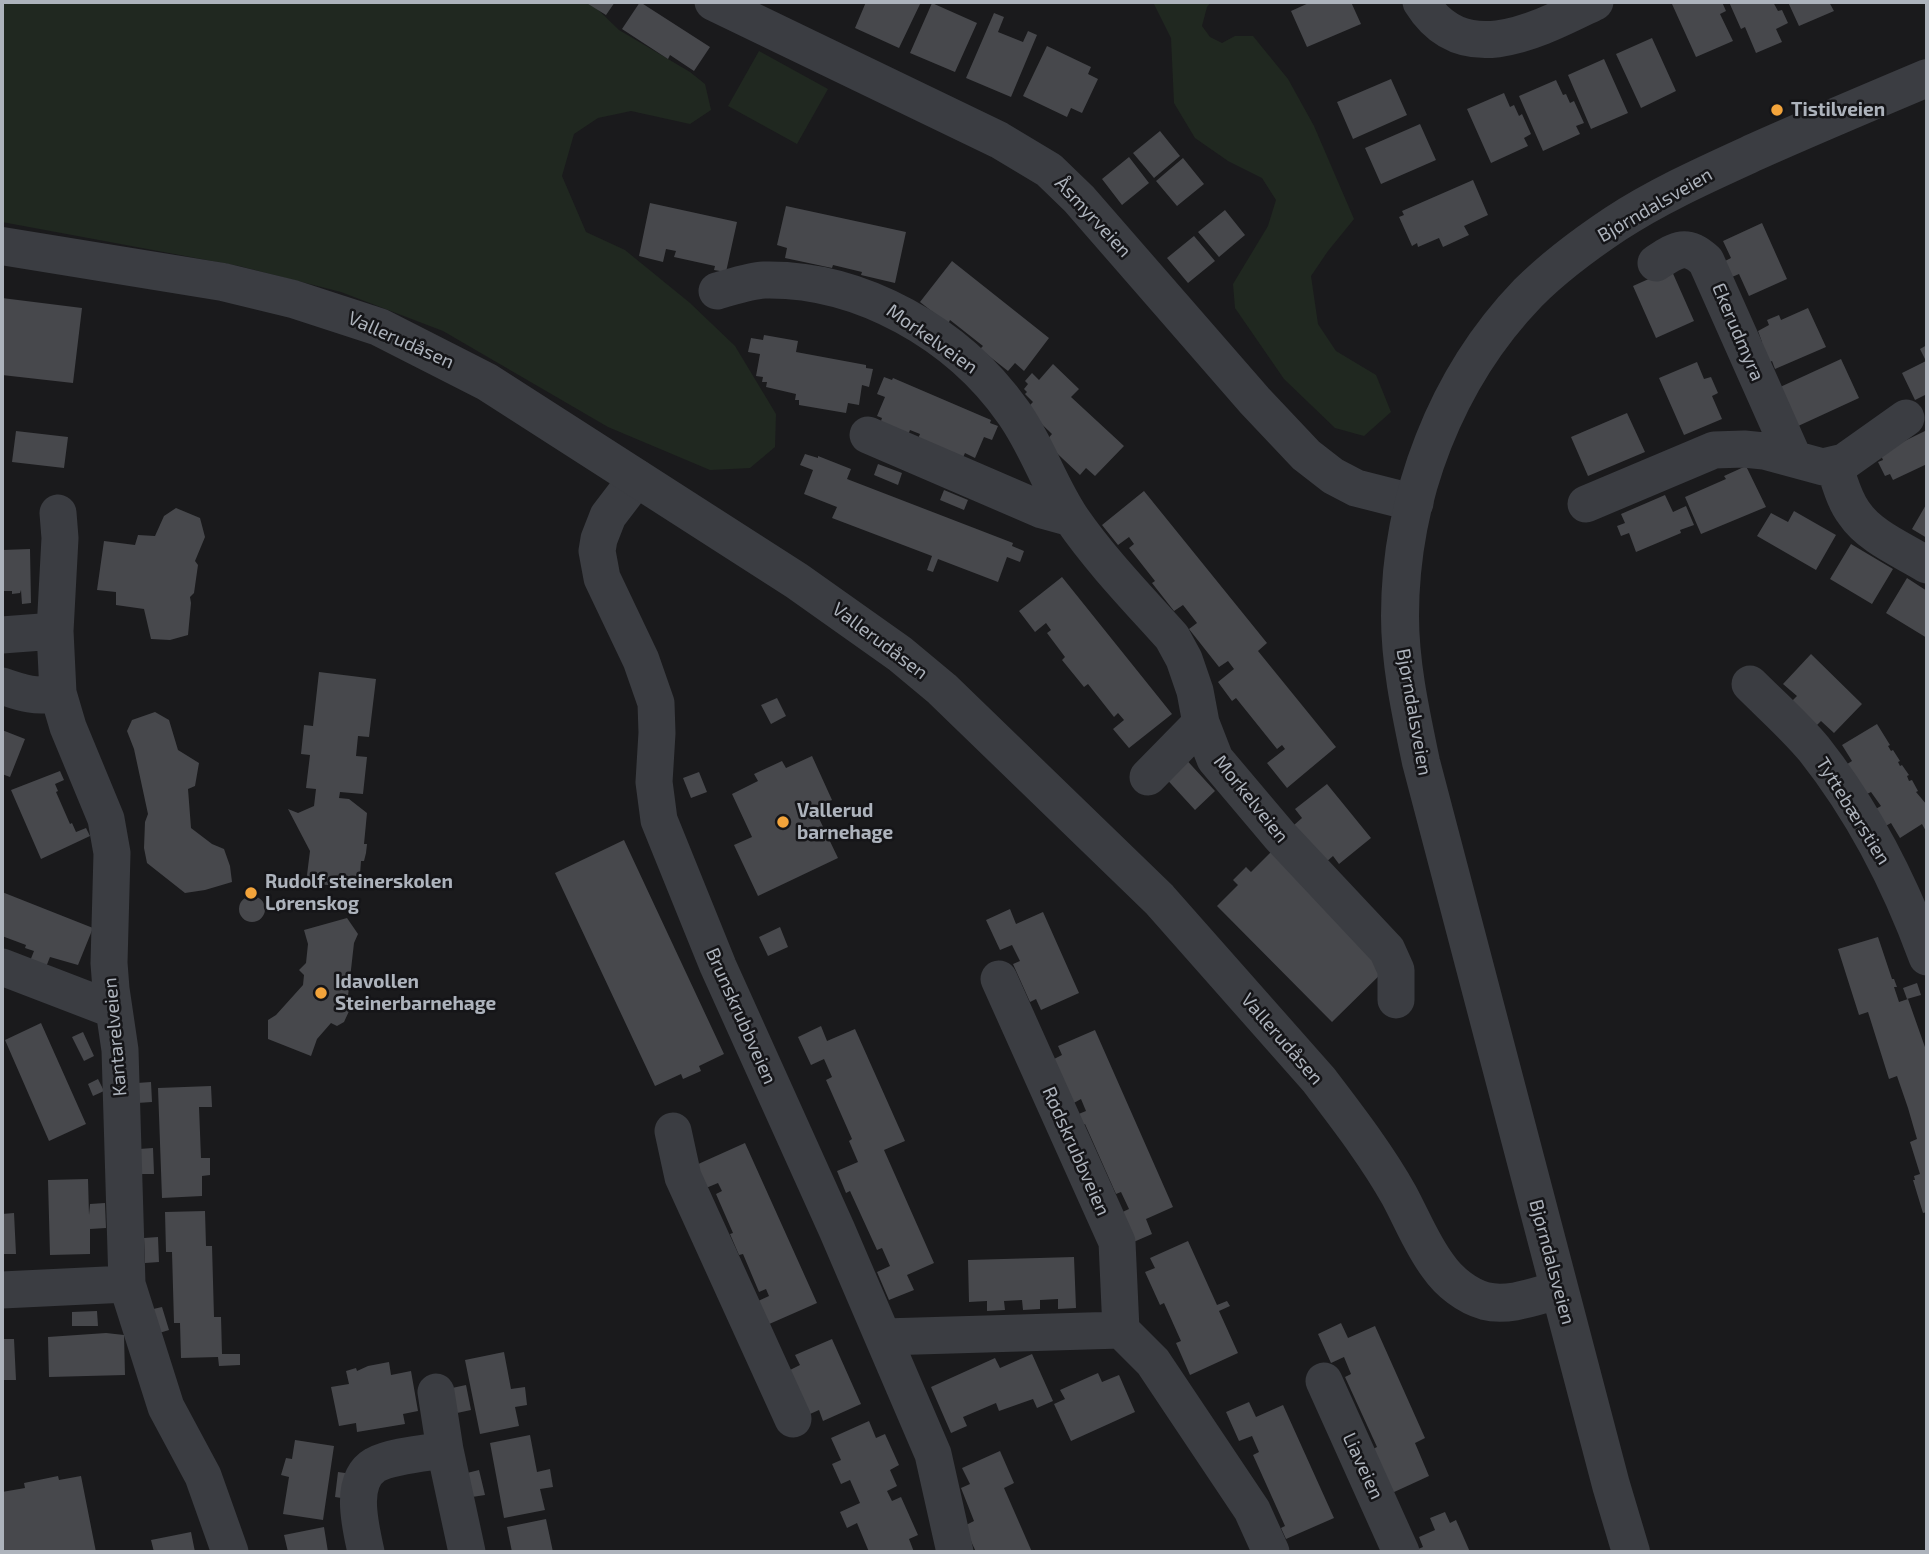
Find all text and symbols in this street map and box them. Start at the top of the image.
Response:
place label: Tistilveien [1791,99,1885,121]
marker: Tistilveien [1769,102,1785,118]
street label: Bjørndalsveien [1594,163,1716,247]
street label: Åsmyrveien [1050,172,1136,262]
street label: Ekerudmyra [1707,280,1769,384]
street label: Morkelveien [882,299,982,379]
street label: Vallerudåsen [344,306,458,374]
street label: Vallerudåsen [828,598,932,684]
street label: Bjørndalsveien [1392,647,1436,777]
street label: Morkelveien [1209,751,1293,847]
street label: Tyttebærstien [1811,753,1895,869]
place label: Vallerud barnehage [797,800,893,844]
marker: Vallerud barnehage [775,814,791,830]
place label: Rudolf steinerskolen Lørenskog [265,871,453,915]
marker: Rudolf steinerskolen Lørenskog [243,885,259,901]
street label: Brunskrubbveien [701,944,781,1088]
place label: Idavollen Steinerbarnehage [335,971,496,1015]
street label: Kantarelveien [98,977,132,1097]
marker: Idavollen Steinerbarnehage [313,985,329,1001]
street label: Vallerudåsen [1236,989,1328,1089]
street label: Rødskrubbveien [1037,1083,1115,1219]
street label: Bjørndalsveien [1524,1197,1580,1327]
street label: Liaveien [1338,1429,1388,1503]

